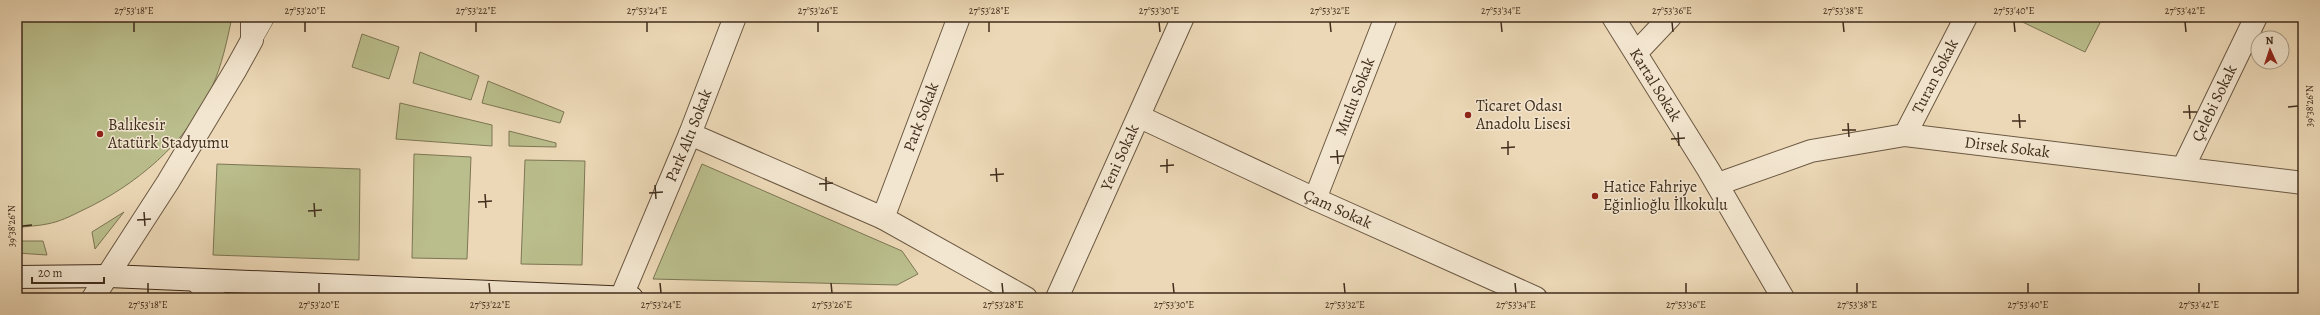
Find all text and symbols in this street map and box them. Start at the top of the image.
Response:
text: 27°53'18"E [114,4,154,17]
text: 27°53'20"E [284,4,326,17]
text: 27°53'22"E [456,4,496,17]
text: 27°53'24"E [627,4,667,17]
text: 27°53'26"E [798,4,838,17]
text: 27°53'28"E [969,4,1009,17]
text: 27°53'30"E [1139,4,1179,17]
text: 27°53'32"E [1310,4,1350,17]
text: 27°53'34"E [1481,4,1521,17]
text: 27°53'36"E [1652,4,1692,17]
text: 27°53'38"E [1823,4,1863,17]
text: 27°53'40"E [1994,4,2035,17]
text: 27°53'42"E [2165,4,2205,17]
north arrow [2250,30,2290,70]
text: N [2265,33,2274,48]
street label: Turan Sokak [1907,35,1964,118]
street label: Kartal Sokak [1624,44,1687,126]
street label: Mutlu Sokak [1330,54,1380,139]
street label: Çelebi Sokak [2186,61,2242,145]
street label: Park Sokak [898,79,944,155]
text: 39°38'26"N [2303,85,2316,127]
street label: Park Altı Sokak [660,86,717,185]
place label: Ticaret Odası Anadolu Lisesi [1475,95,1571,135]
marker: Ticaret Odası Anadolu Lisesi [1463,110,1473,120]
place label: Balıkesir Atatürk Stadyumu [107,114,229,154]
street label: Yeni Sokak [1095,121,1145,195]
marker: Balıkesir Atatürk Stadyumu [95,129,105,139]
street label: Dirsek Sokak [1963,131,2051,163]
place label: Hatice Fahriye Eğinlioğlu İlkokulu [1603,176,1728,216]
street label: Çam Sokak [1300,184,1376,234]
marker: Hatice Fahriye Eğinlioğlu İlkokulu [1590,191,1600,201]
text: 39°38'26"N [5,205,18,247]
scale bar [32,259,104,285]
text: 20 m [38,265,62,281]
text: 27°53'18"E [128,298,168,311]
text: 27°53'20"E [298,298,340,311]
text: 27°53'22"E [470,298,510,311]
text: 27°53'24"E [641,298,681,311]
text: 27°53'26"E [812,298,852,311]
text: 27°53'28"E [983,298,1023,311]
text: 27°53'30"E [1154,298,1194,311]
text: 27°53'32"E [1325,298,1365,311]
text: 27°53'34"E [1496,298,1536,311]
text: 27°53'36"E [1666,298,1706,311]
text: 27°53'38"E [1837,298,1877,311]
text: 27°53'40"E [2008,298,2049,311]
text: 27°53'42"E [2179,298,2219,311]

